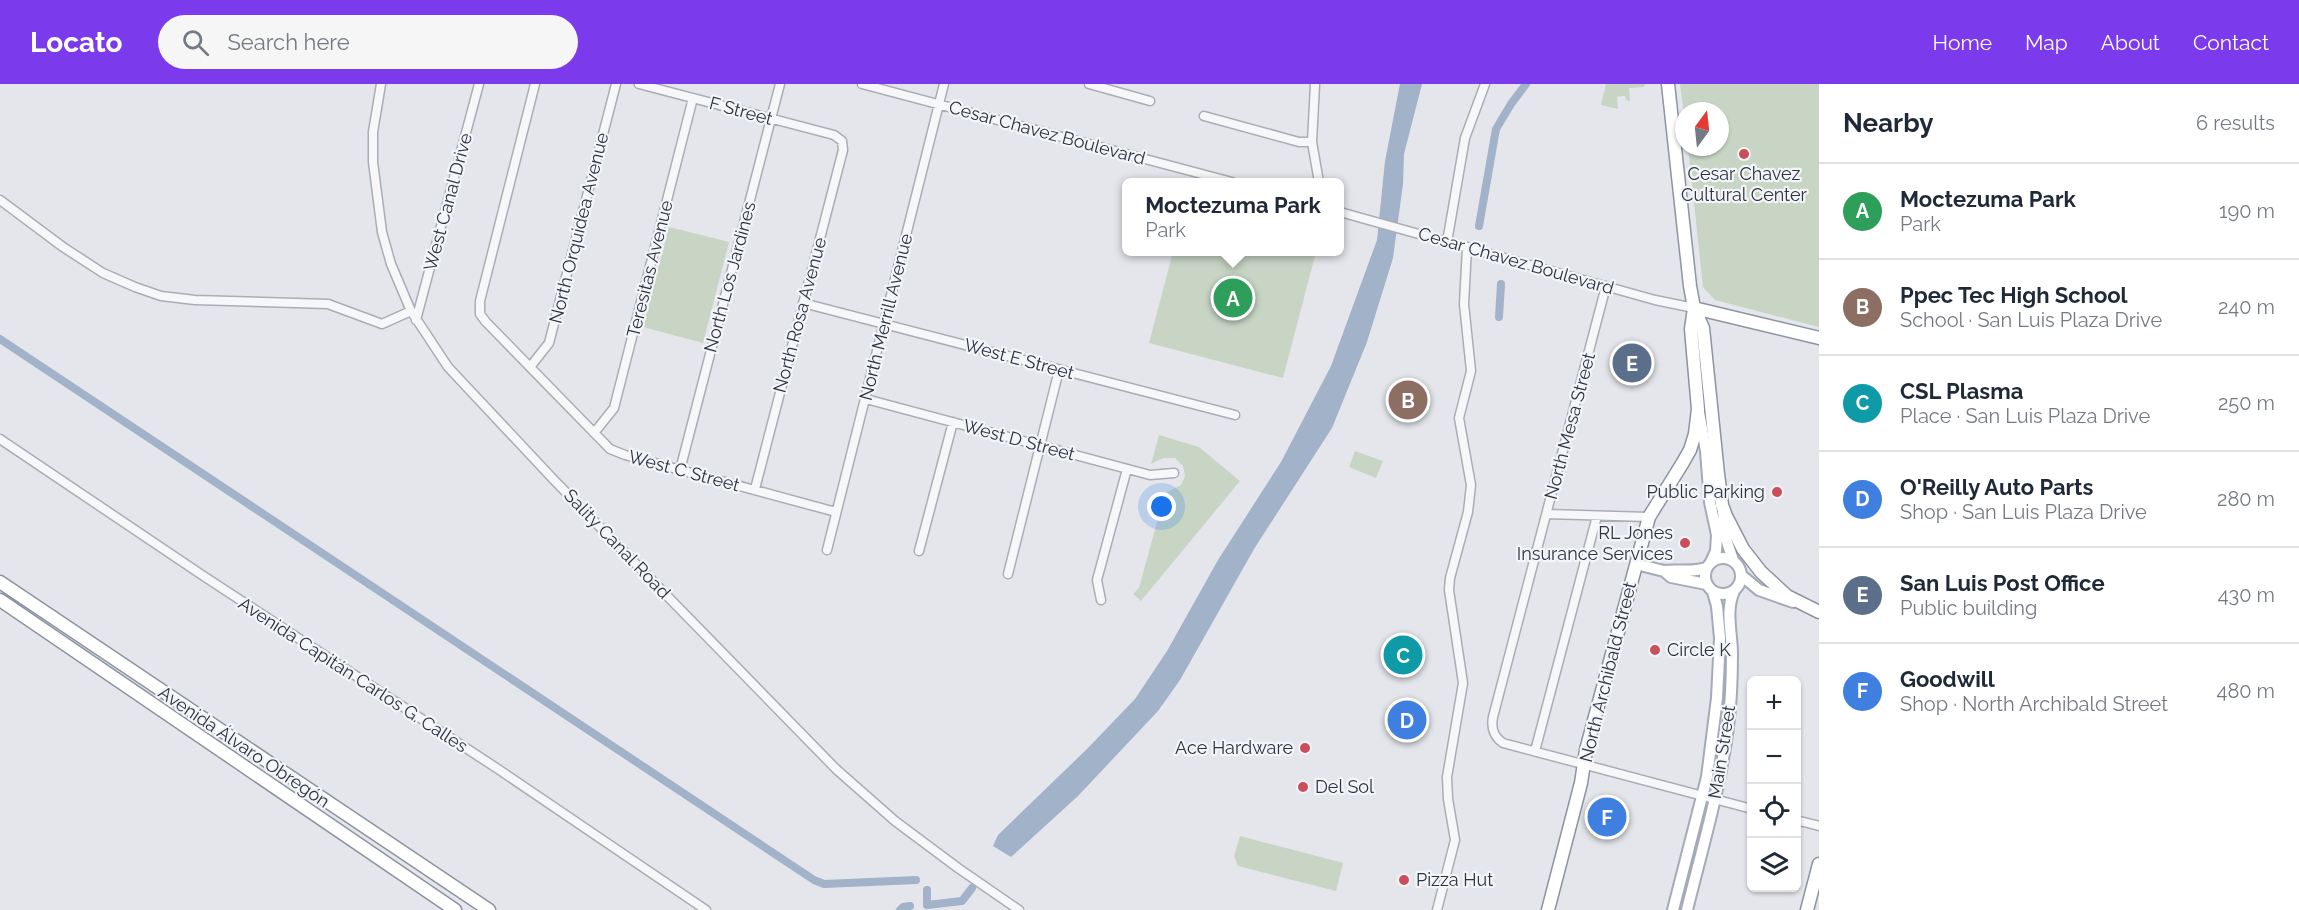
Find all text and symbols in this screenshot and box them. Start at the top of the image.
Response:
search box [158,15,578,69]
text: Locato [30,26,122,59]
icon: search [179,26,212,59]
text: Search here [227,29,350,55]
text: Home [1933,30,1992,55]
text: Map [2025,30,2068,55]
text: About [2101,30,2160,55]
text: Contact [2193,30,2269,55]
street label: F Street [707,92,775,129]
street label: Cesar Chavez Boulevard [947,96,1148,169]
north arrow [1675,102,1729,156]
text: Nearby [1843,108,1933,138]
text: 6 results [2196,111,2275,135]
street label: West Canal Drive [419,130,476,273]
street label: North Orquidea Avenue [545,130,613,325]
marker: Cesar Chavez Cultural Center [1737,147,1751,161]
place label: Cesar Chavez Cultural Center [1681,163,1808,205]
popup [1122,178,1344,256]
text: Moctezuma Park [1900,186,2076,212]
text: Moctezuma Park [1145,192,1321,218]
street label: Teresitas Avenue [622,198,677,340]
street label: North Los Jardines [699,199,760,354]
text: A [1856,199,1869,223]
text: 190 m [2219,199,2275,223]
text: Park [1900,212,1941,236]
text: Park [1145,218,1186,242]
street label: Cesar Chavez Boulevard [1416,223,1616,299]
street label: North Merrill Avenue [855,231,917,402]
street label: North Rosa Avenue [769,235,830,395]
pin: A [1214,276,1252,320]
text: Ppec Tec High School [1900,282,2128,308]
text: B [1856,295,1869,319]
text: 240 m [2218,295,2275,319]
text: School · San Luis Plaza Drive [1900,308,2162,332]
street label: West E Street [962,334,1076,383]
pin: E [1612,340,1652,386]
street label: North Mesa Street [1540,350,1599,502]
pin: B [1388,378,1428,422]
text: CSL Plasma [1900,378,2023,404]
text: C [1856,391,1869,415]
text: 250 m [2218,391,2275,415]
text: Place · San Luis Plaza Drive [1900,404,2150,428]
street label: West D Street [961,415,1077,465]
street label: West C Street [626,446,742,495]
text: O'Reilly Auto Parts [1900,474,2093,500]
place label: Public Parking [1646,481,1765,502]
street label: Sality Canal Road [560,485,675,603]
marker: Public Parking [1770,485,1784,499]
text: D [1855,487,1870,511]
text: 280 m [2217,487,2275,511]
your location [1147,492,1176,521]
text: Shop · San Luis Plaza Drive [1900,500,2147,524]
place label: RL Jones Insurance Services [1517,522,1673,564]
marker: RL Jones Insurance Services [1678,536,1692,550]
text: San Luis Post Office [1900,570,2105,596]
street label: North Archibald Street [1575,579,1640,764]
text: E [1856,583,1869,607]
text: 430 m [2218,583,2275,607]
street label: Avenida Capitán Carlos G. Calles [235,593,472,757]
text: Public building [1900,596,2037,620]
pin: C [1384,632,1422,678]
place label: Circle K [1667,639,1731,660]
marker: Circle K [1648,643,1662,657]
text: Goodwill [1900,666,1995,692]
map controls [1747,676,1801,892]
button: + [1747,676,1801,730]
text: F [1857,679,1868,703]
text: 480 m [2217,679,2275,703]
street label: Avenida Álvaro Obregón [155,681,334,812]
text: Shop · North Archibald Street [1900,692,2168,716]
pin: D [1388,698,1426,742]
street label: Main Street [1704,704,1739,800]
button: − [1747,730,1801,784]
place label: Ace Hardware [1175,737,1293,758]
marker: Ace Hardware [1298,741,1312,755]
place label: Del Sol [1315,776,1374,797]
marker: Del Sol [1296,780,1310,794]
button: locate [1747,784,1801,838]
pin: F [1588,794,1626,840]
button: layers [1747,838,1801,892]
place label: Pizza Hut [1416,869,1493,890]
marker: Pizza Hut [1397,873,1411,887]

